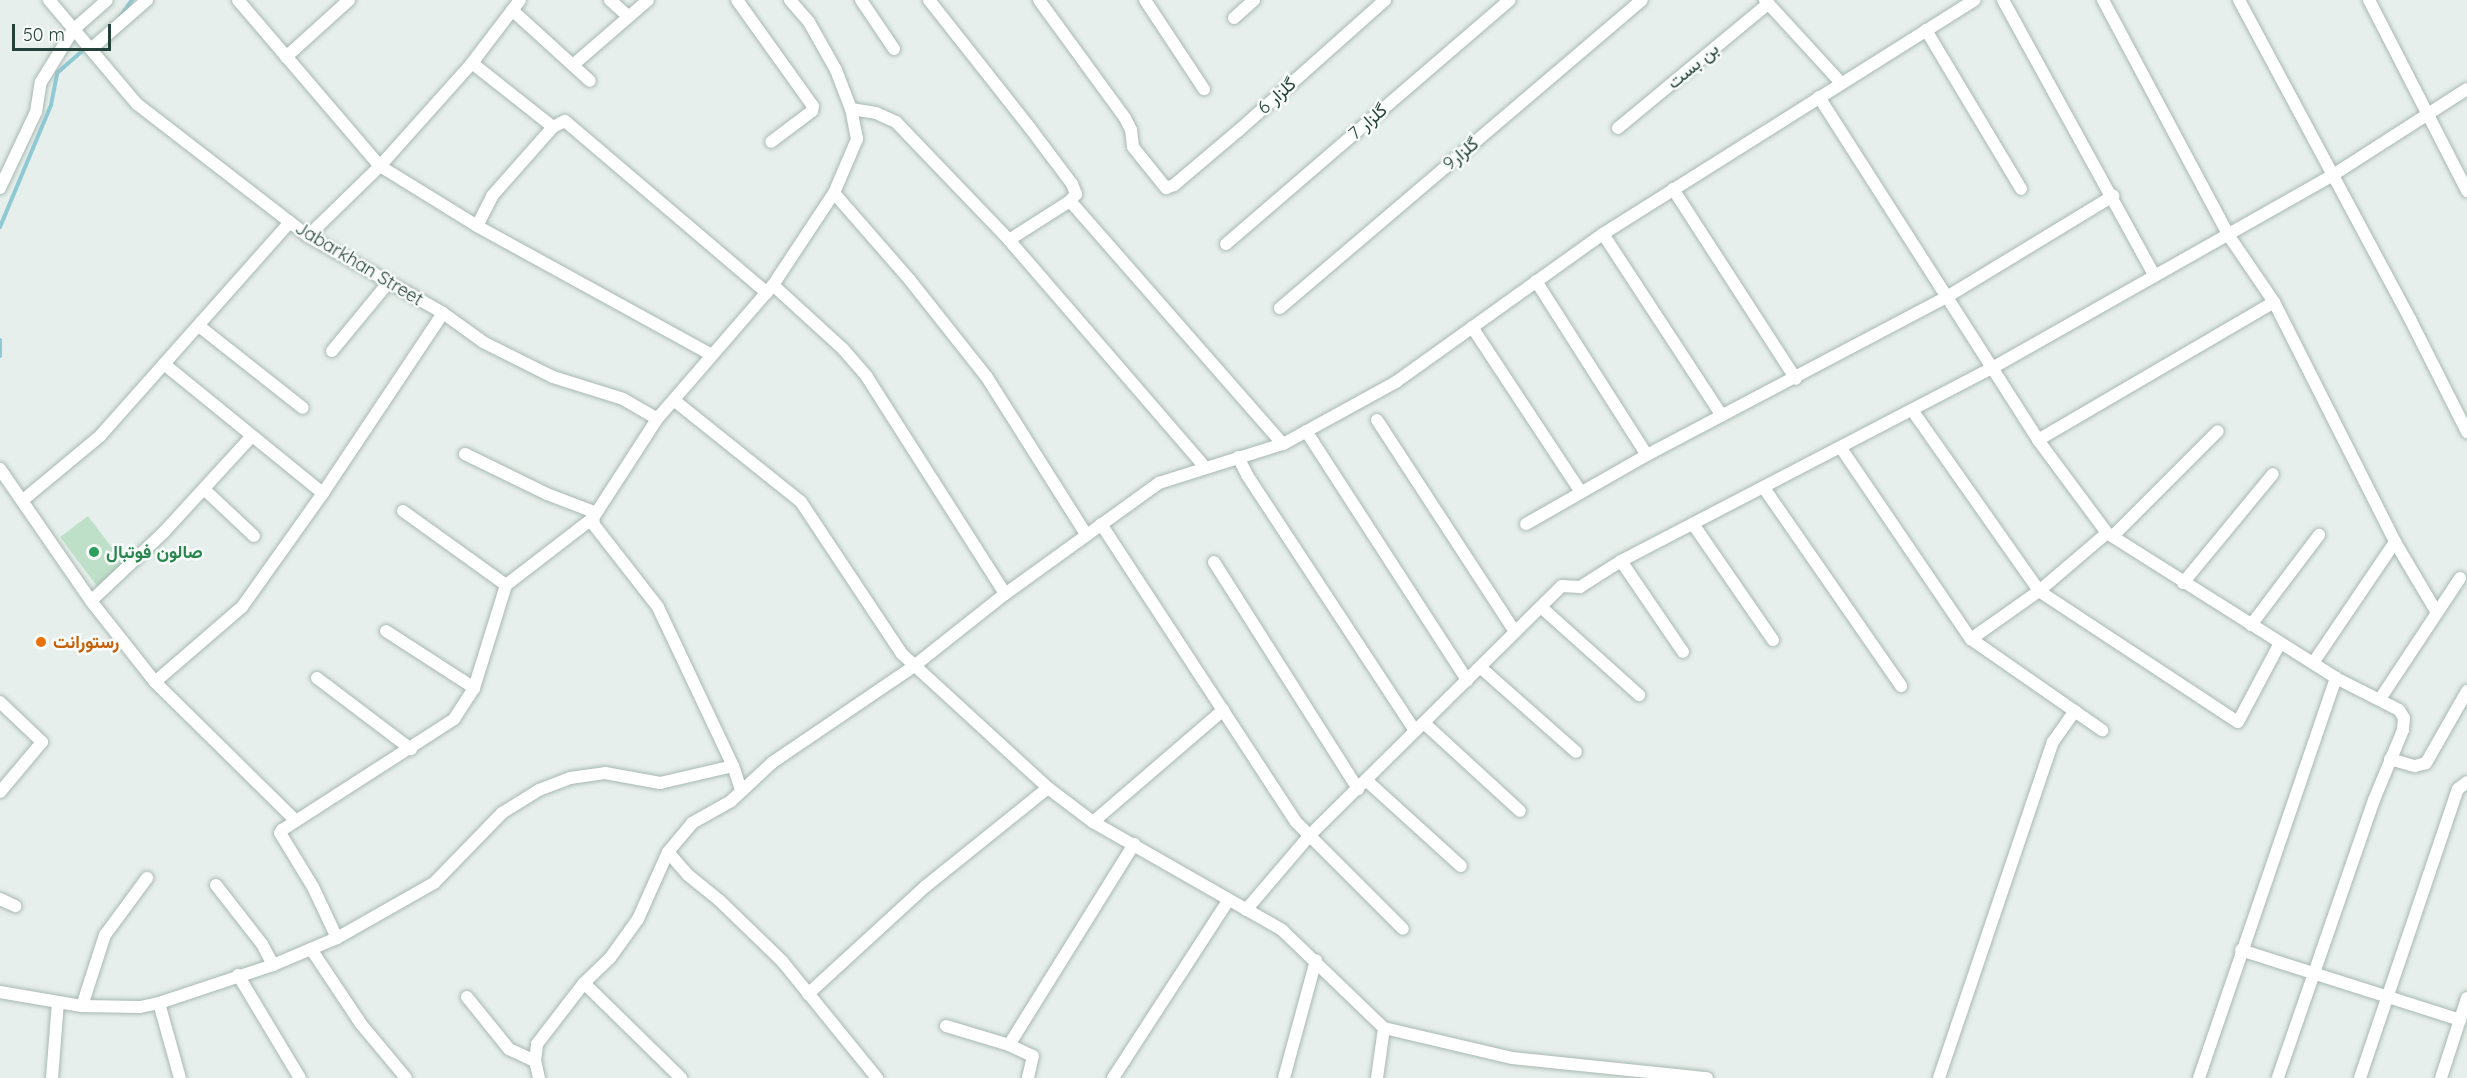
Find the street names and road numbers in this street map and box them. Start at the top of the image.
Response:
street label: بن بست [1663,38,1723,94]
street label: گلزار 6 [1253,73,1301,119]
street label: گلزار 7 [1344,99,1392,145]
street label: گلزار9 [1439,133,1483,175]
street label: Jabarkhan Street [291,217,427,311]

